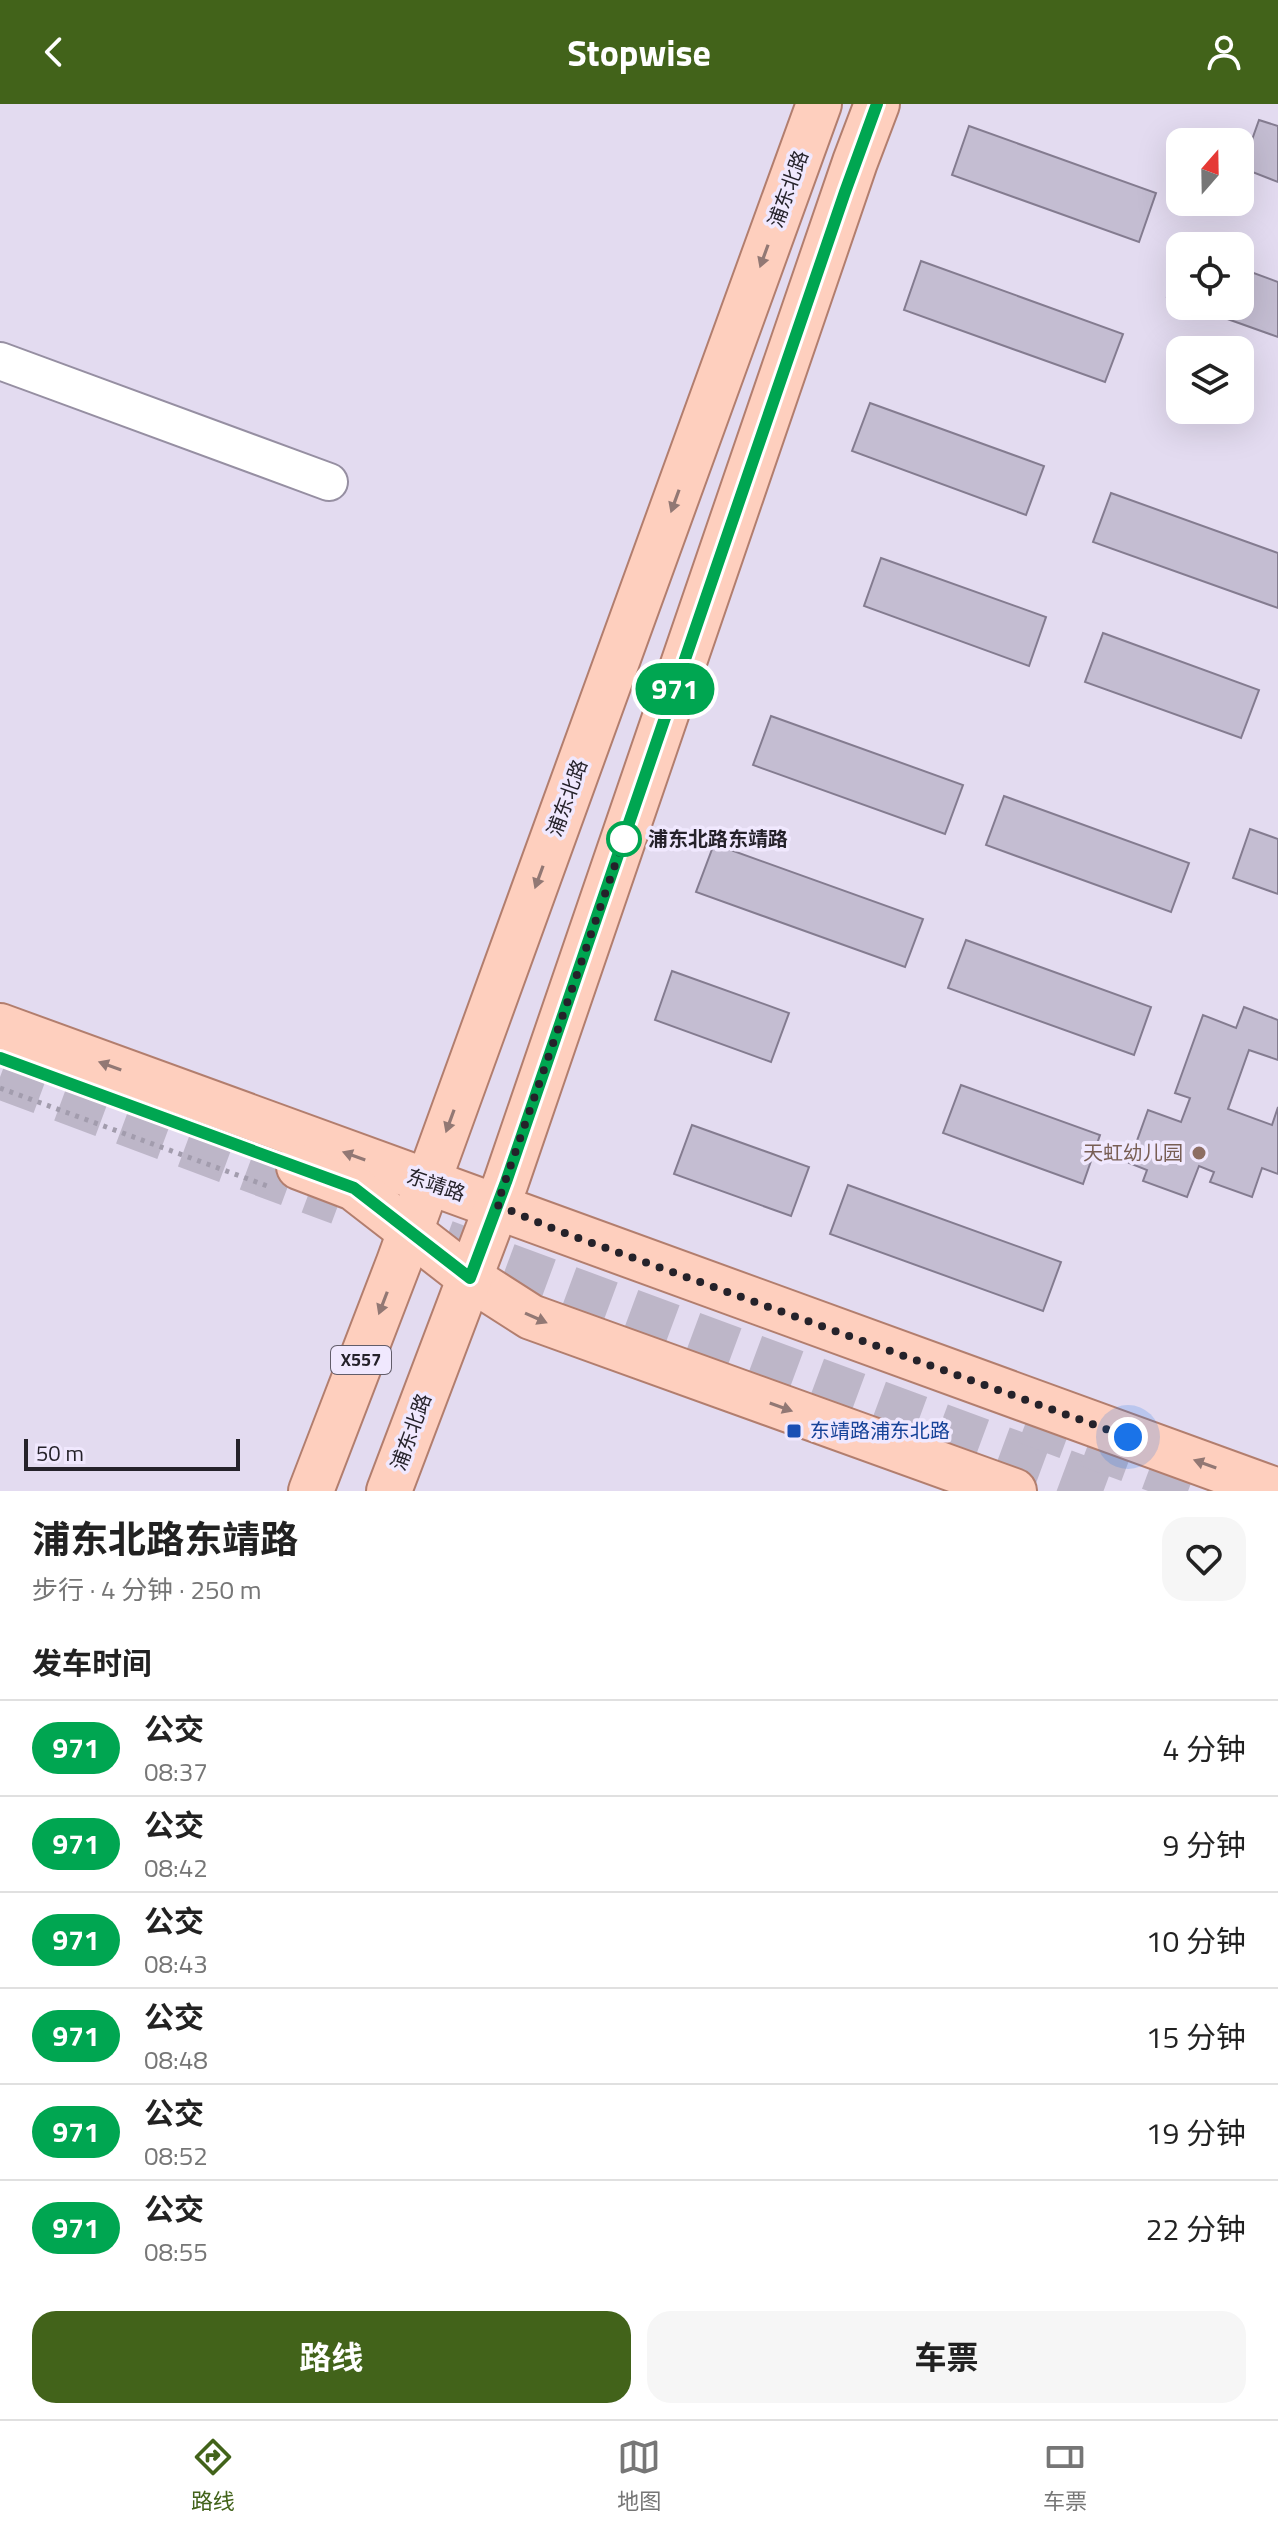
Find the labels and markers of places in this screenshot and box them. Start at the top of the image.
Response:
marker: 浦东北路东靖路 [607,822,641,856]
place label: 浦东北路东靖路 [648,823,788,854]
place label: 天虹幼儿园 [1083,1137,1183,1168]
marker: 天虹幼儿园 [1190,1144,1208,1162]
place label: 东靖路浦东北路 [810,1415,950,1446]
marker: 东靖路浦东北路 [785,1422,803,1440]

